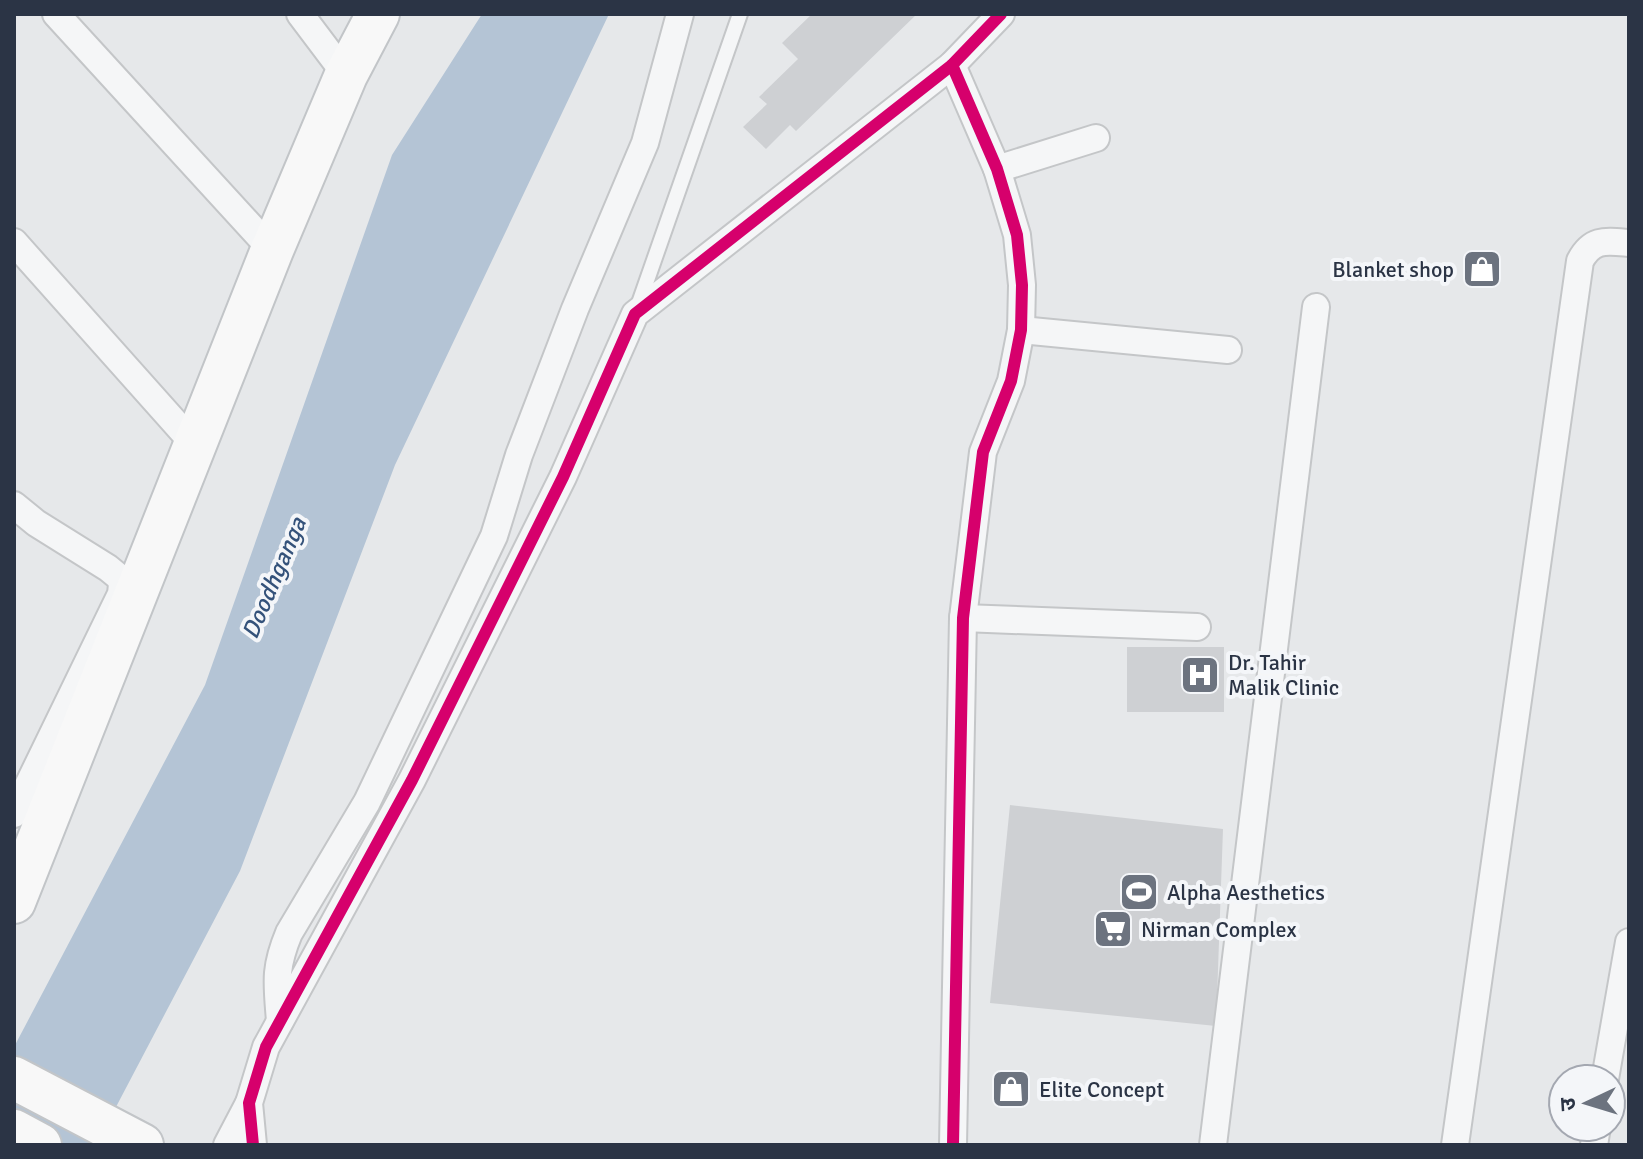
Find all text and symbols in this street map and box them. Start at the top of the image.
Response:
shop icon: Blanket shop [1461,248,1503,290]
place label: Blanket shop [1332,256,1454,283]
water label: Doodhganga [235,512,313,643]
place label: Dr. Tahir Malik Clinic [1228,649,1339,701]
hospital icon: Dr. Tahir Malik Clinic [1179,654,1221,696]
sports icon: Alpha Aesthetics [1118,871,1160,913]
place label: Alpha Aesthetics [1167,879,1325,906]
supermarket icon: Nirman Complex [1092,908,1134,950]
place label: Nirman Complex [1141,916,1297,943]
north arrow [1547,1063,1627,1143]
shop icon: Elite Concept [990,1068,1032,1110]
place label: Elite Concept [1039,1076,1164,1103]
text: उ [1554,1096,1581,1112]

